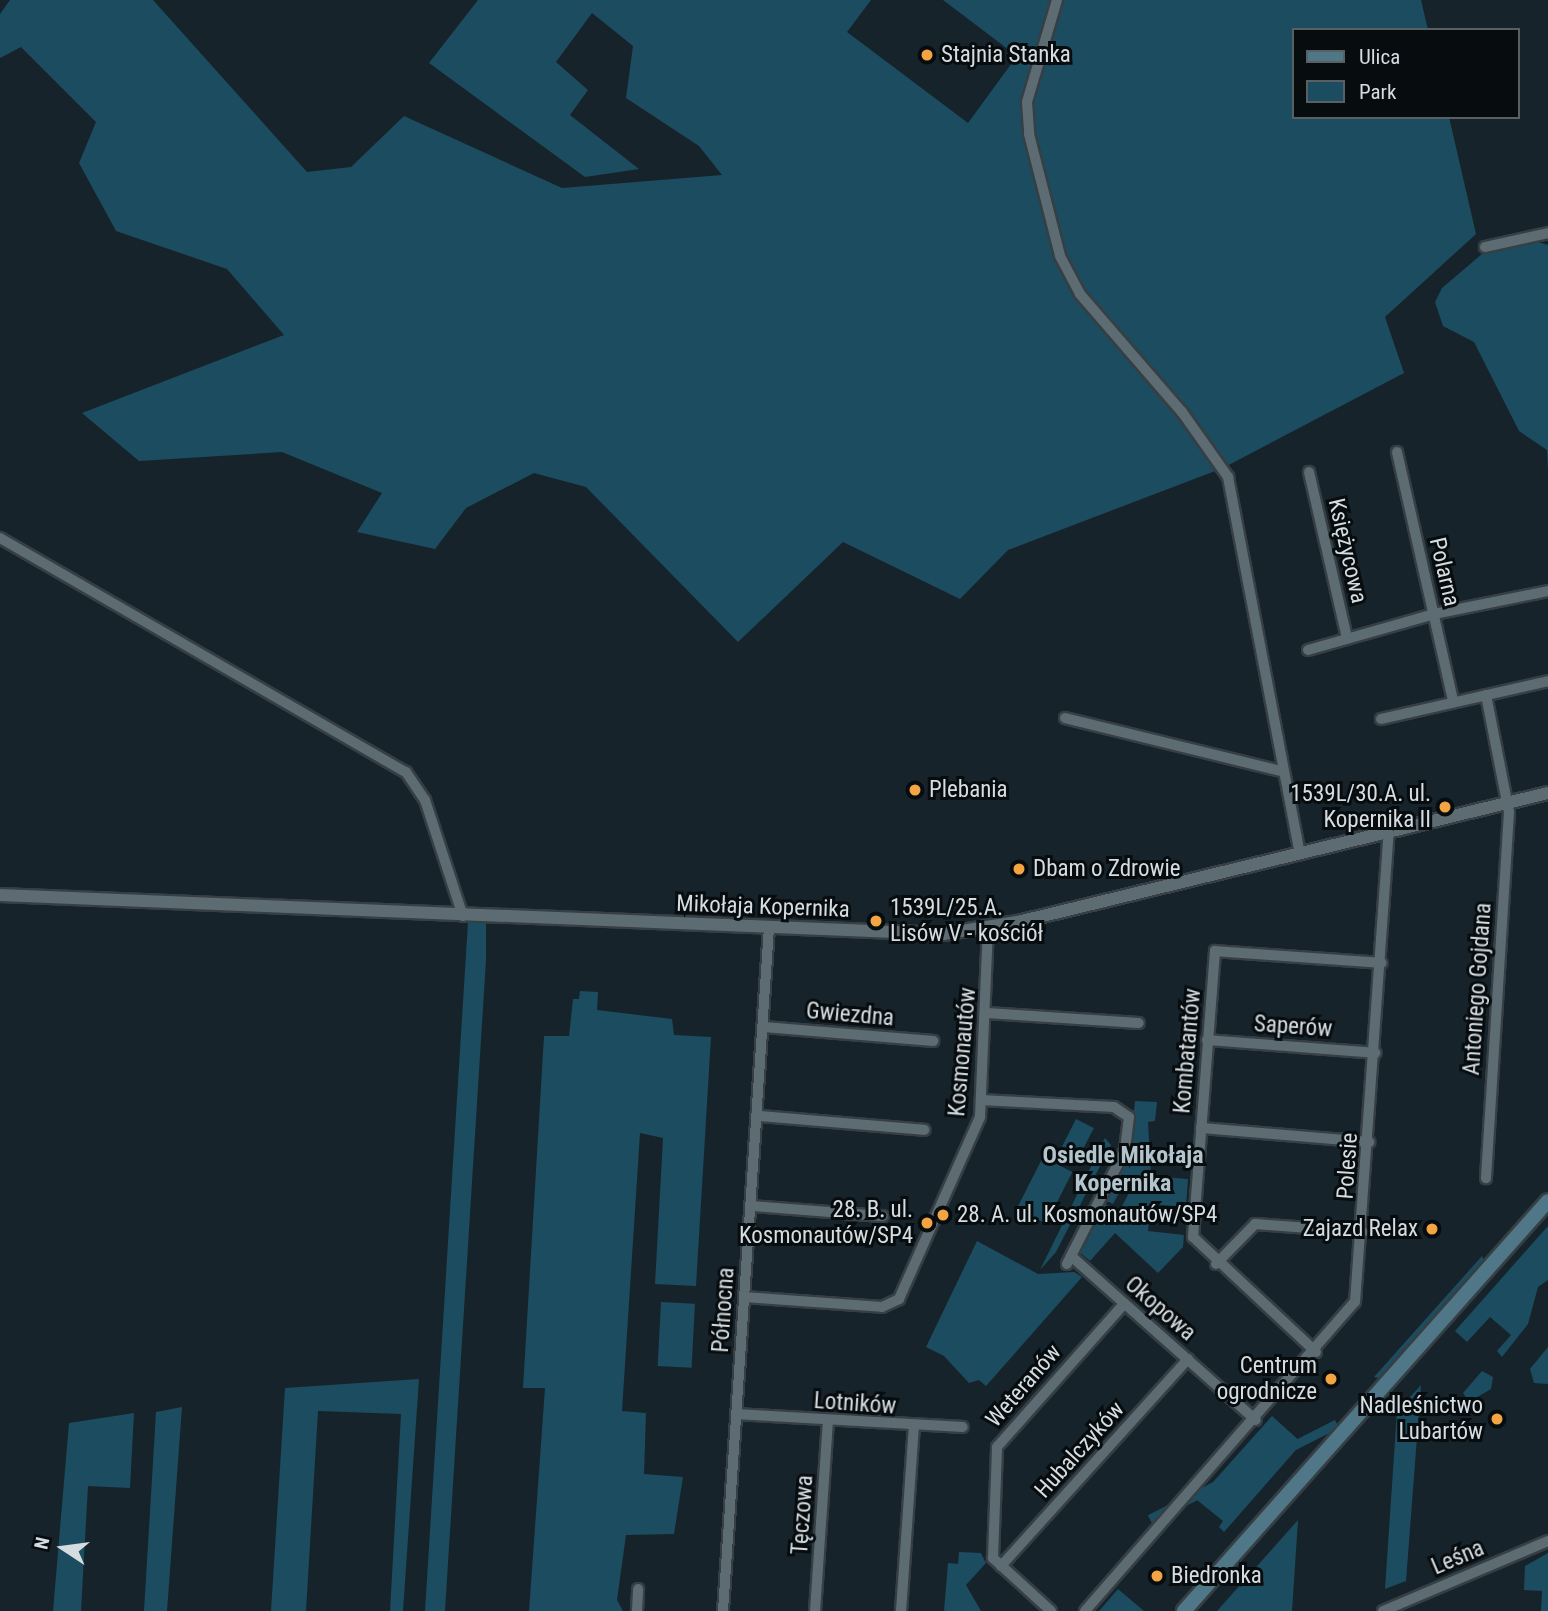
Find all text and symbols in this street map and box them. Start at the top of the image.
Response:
legend [1292,28,1520,119]
place label: Stajnia Stanka [941,41,1071,69]
text: Ulica [1359,45,1400,69]
marker: Stajnia Stanka [919,47,935,63]
text: Park [1359,80,1396,104]
street label: Księżycowa [1322,496,1372,606]
street label: Polarna [1423,535,1465,609]
place label: Plebania [929,776,1008,804]
place label: 1539L/30.A. ul. Kopernika II [1290,780,1431,834]
marker: Plebania [907,782,923,798]
marker: 1539L/30.A. ul. Kopernika II [1437,799,1453,815]
place label: Dbam o Zdrowie [1033,855,1180,883]
marker: Dbam o Zdrowie [1011,861,1027,877]
street label: Mikołaja Kopernika [676,890,850,924]
place label: 1539L/25.A. Lisów V - kościół [890,894,1043,948]
street label: Antoniego Gojdana [1458,902,1498,1076]
marker: 1539L/25.A. Lisów V - kościół [868,913,884,929]
street label: Kosmonautów [944,986,982,1118]
street label: Kombatantów [1169,987,1207,1115]
street label: Gwiezdna [805,997,895,1033]
street label: Saperów [1253,1011,1333,1043]
street label: Polesie [1332,1132,1364,1200]
district label: Osiedle Mikołaja Kopernika [1043,1142,1203,1198]
place label: 28. B. ul. Kosmonautów/SP4 [739,1196,913,1250]
place label: 28. A. ul. Kosmonautów/SP4 [957,1201,1217,1229]
marker: 28. A. ul. Kosmonautów/SP4 [935,1207,951,1223]
marker: 28. B. ul. Kosmonautów/SP4 [919,1215,935,1231]
place label: Zajazd Relax [1303,1215,1418,1243]
marker: Zajazd Relax [1424,1221,1440,1237]
street label: Północna [707,1266,741,1354]
street label: Okopowa [1119,1271,1201,1347]
street label: Weteranów [981,1339,1067,1433]
place label: Centrum ogrodnicze [1217,1352,1317,1406]
marker: Centrum ogrodnicze [1323,1371,1339,1387]
street label: Lotników [813,1387,897,1421]
place label: Nadleśnictwo Lubartów [1359,1392,1483,1446]
street label: Hubalczyków [1030,1396,1130,1504]
marker: Nadleśnictwo Lubartów [1489,1411,1505,1427]
street label: Tęczowa [786,1474,820,1556]
north arrow [28,1513,98,1583]
text: N [30,1535,55,1551]
street label: Leśna [1428,1535,1488,1581]
place label: Biedronka [1171,1562,1262,1590]
marker: Biedronka [1149,1568,1165,1584]

